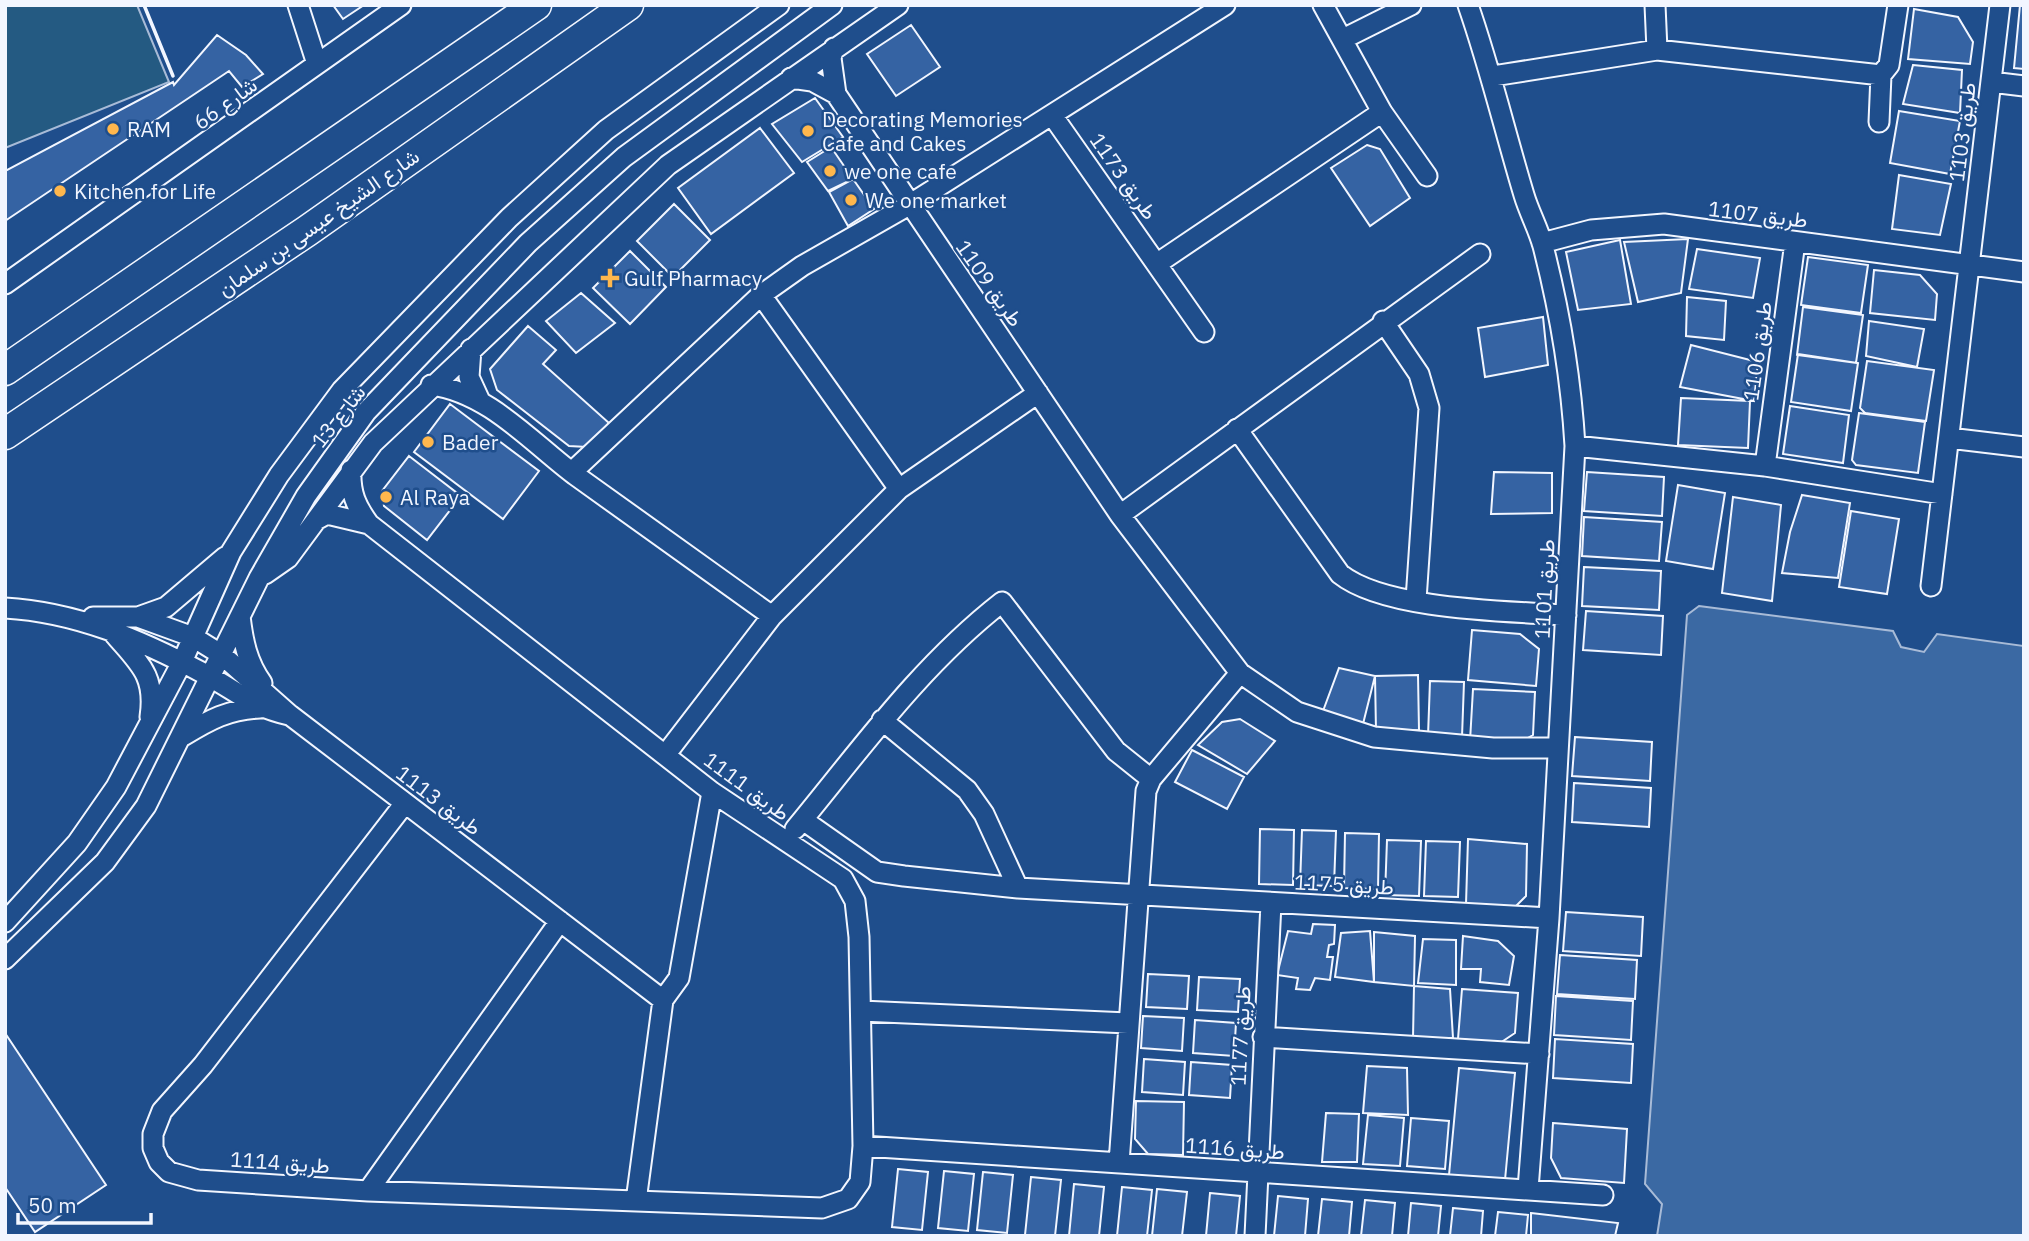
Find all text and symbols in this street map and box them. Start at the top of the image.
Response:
street label: شارع 66 [187,70,263,136]
street label: طريق 1103 [1942,81,1982,183]
place label: Decorating Memories Cafe and Cakes [822,105,1023,157]
place label: RAM [127,115,171,143]
marker: RAM [105,121,121,137]
marker: Decorating Memories Cafe and Cakes [800,123,816,139]
street label: طريق 1173 [1084,127,1164,225]
street label: شارع الشيخ عيسى بن سلمان [212,142,425,303]
place label: we one cafe [844,157,957,185]
marker: we one cafe [822,163,838,179]
place label: Kitchen for Life [74,177,216,205]
marker: Kitchen for Life [52,183,68,199]
place label: We one market [865,186,1007,214]
marker: We one market [843,192,859,208]
street label: طريق 1107 [1707,194,1809,234]
street label: طريق 1109 [950,234,1030,332]
place label: Gulf Pharmacy [624,264,763,292]
marker: Gulf Pharmacy [602,270,618,286]
street label: طريق 1106 [1736,300,1778,402]
street label: شارع 13 [305,379,372,454]
place label: Bader [442,428,499,456]
marker: Bader [420,434,436,450]
place label: Al Raya [400,483,470,511]
marker: Al Raya [378,489,394,505]
street label: طريق 1101 [1527,538,1561,640]
street label: طريق 1111 [698,745,796,827]
street label: طريق 1113 [391,759,487,841]
street label: طريق 1175 [1293,867,1395,901]
street label: طريق 1177 [1223,985,1257,1087]
street label: طريق 1116 [1184,1131,1286,1165]
street label: طريق 1114 [229,1145,331,1179]
scale bar [18,1182,150,1226]
text: 50 m [28,1191,77,1219]

